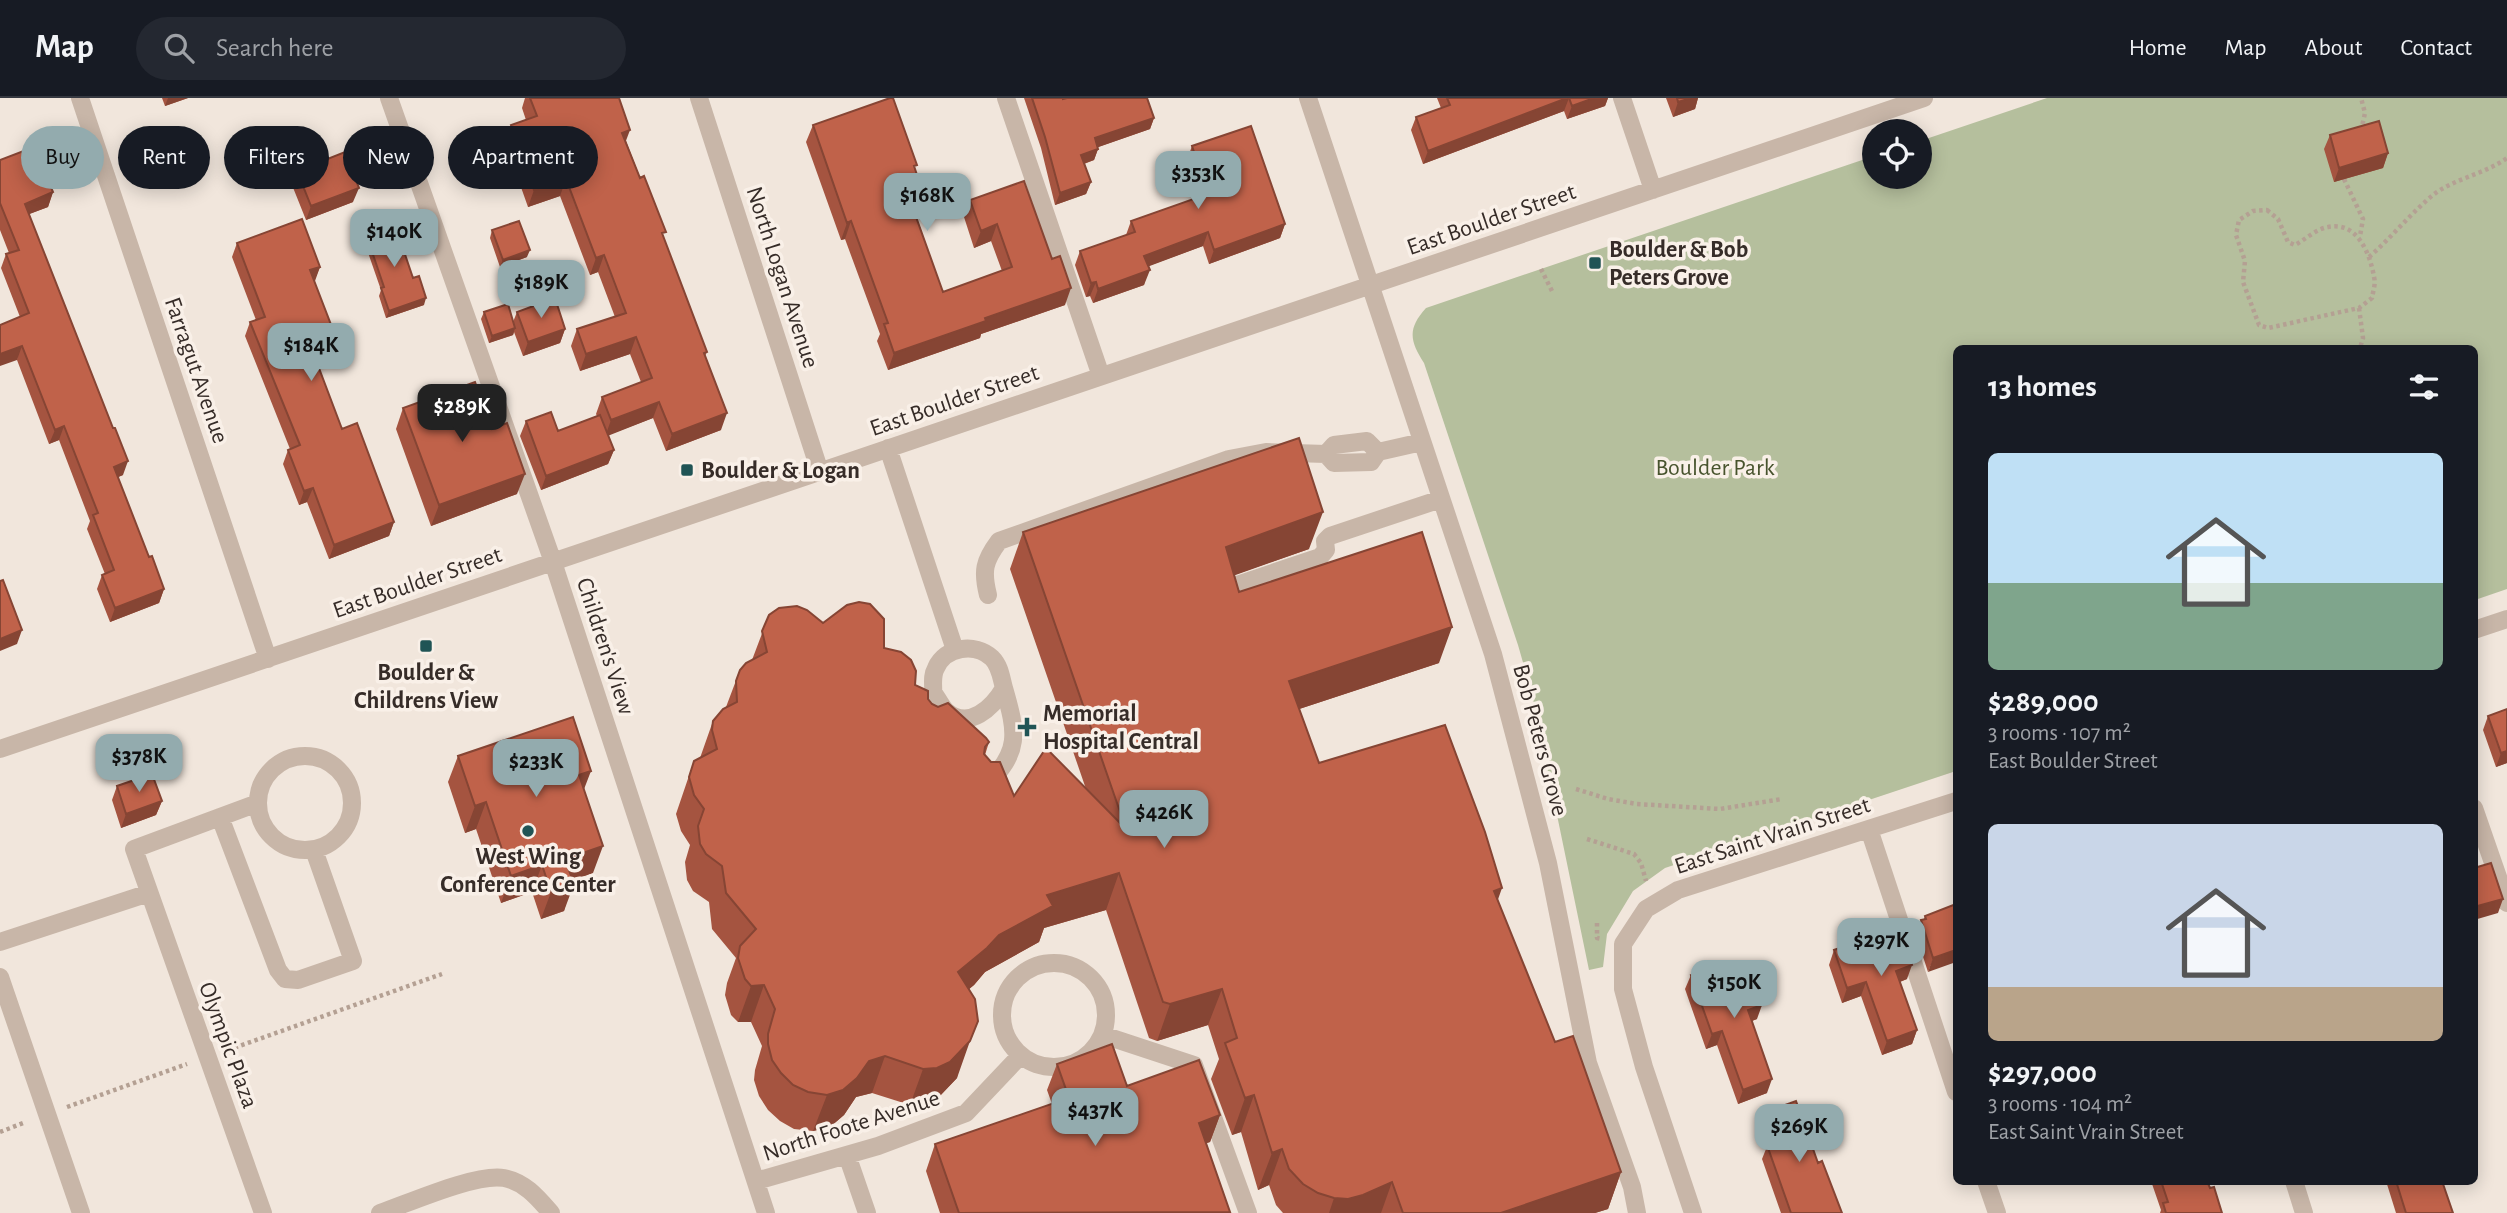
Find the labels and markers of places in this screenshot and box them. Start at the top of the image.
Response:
pin: $353K [1149,152,1247,211]
pin: $168K [878,174,976,233]
pin: $140K [345,209,443,269]
place label: Boulder & Bob Peters Grove [1609,238,1748,290]
marker: Boulder & Bob Peters Grove [1587,255,1603,271]
pin: $189K [492,260,590,320]
pin: $184K [262,324,360,383]
pin: $289K [413,384,511,444]
place label: Boulder & Logan [701,459,860,483]
marker: Boulder & Logan [679,462,695,478]
marker: Boulder & Childrens View [418,638,434,654]
place label: Boulder & Childrens View [354,661,498,713]
place label: Memorial Hospital Central [1043,702,1199,754]
marker: Memorial Hospital Central [1017,717,1037,737]
pin: $378K [90,734,188,794]
pin: $233K [487,740,585,799]
pin: $426K [1115,790,1213,850]
marker: West Wing Conference Center [520,823,536,839]
place label: West Wing Conference Center [440,845,616,897]
pin: $297K [1832,918,1930,978]
pin: $150K [1685,960,1783,1020]
pin: $437K [1046,1088,1144,1148]
pin: $269K [1750,1104,1848,1164]

